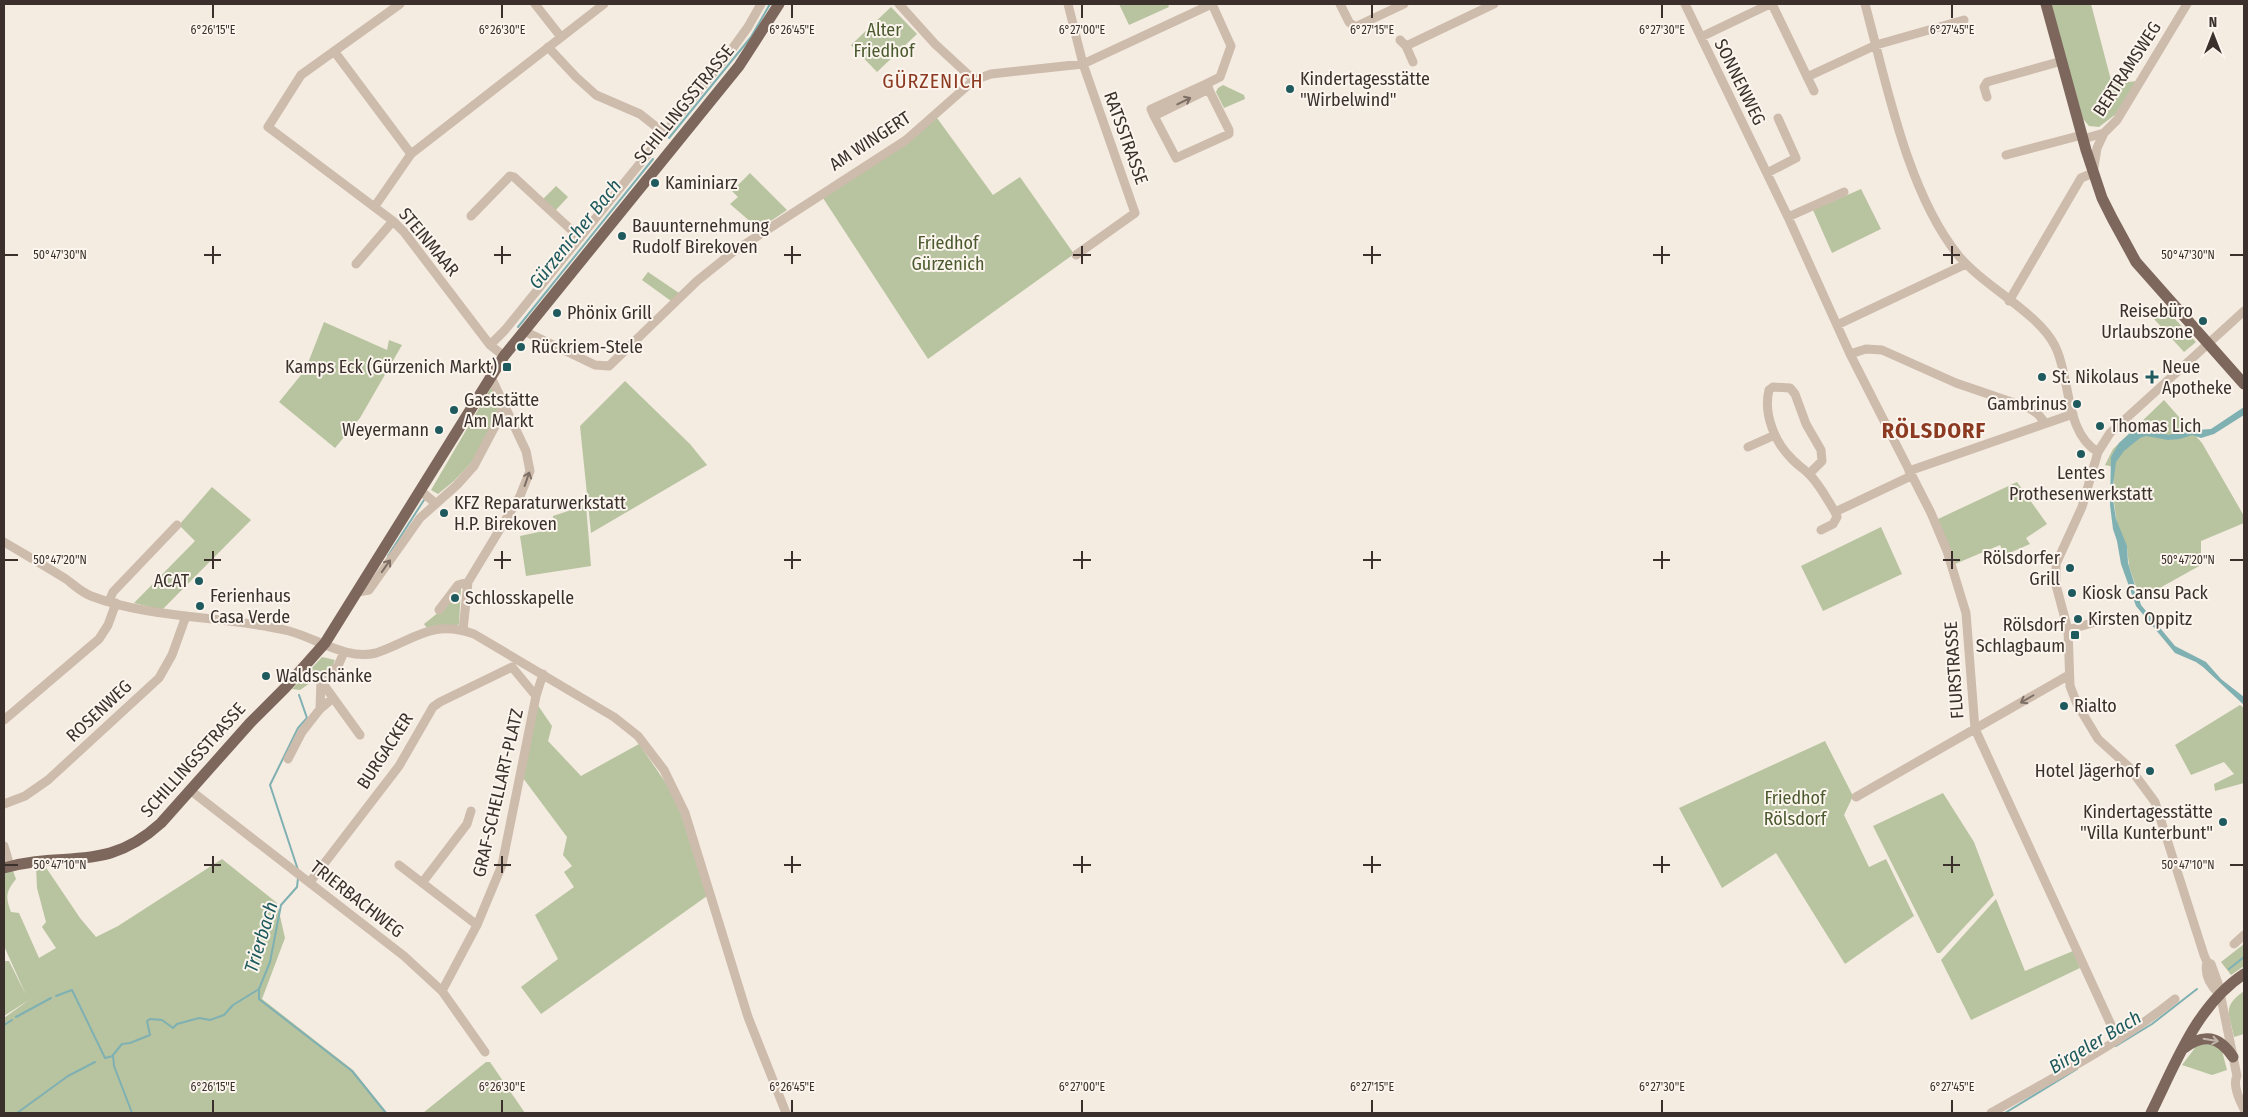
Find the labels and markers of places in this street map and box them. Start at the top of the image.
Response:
place label: Kindertagesstätte "Wirbelwind" [1300,68,1430,111]
marker: Kindertagesstätte "Wirbelwind" [1284,83,1296,95]
place label: Kaminiarz [665,172,738,194]
marker: Kaminiarz [649,177,661,189]
place label: Bauunternehmung Rudolf Birekoven [632,215,769,258]
marker: Bauunternehmung Rudolf Birekoven [616,230,628,242]
place label: Reisebüro Urlaubszone [2101,300,2193,343]
place label: Phönix Grill [567,302,652,324]
marker: Phönix Grill [551,307,563,319]
marker: Reisebüro Urlaubszone [2197,315,2209,327]
place label: Rückriem-Stele [531,336,643,358]
marker: Rückriem-Stele [515,341,527,353]
place label: Kamps Eck (Gürzenich Markt) [285,356,497,378]
place label: Neue Apotheke [2162,356,2232,399]
marker: Kamps Eck (Gürzenich Markt) [501,361,513,373]
place label: St. Nikolaus [2052,366,2139,388]
marker: St. Nikolaus [2036,371,2048,383]
marker: Neue Apotheke [2146,371,2158,383]
place label: Gaststätte Am Markt [464,389,539,432]
place label: Gambrinus [1987,393,2067,415]
marker: Gambrinus [2071,398,2083,410]
marker: Gaststätte Am Markt [448,404,460,416]
place label: Thomas Lich [2110,415,2201,437]
place label: Weyermann [342,419,429,441]
marker: Thomas Lich [2094,420,2106,432]
marker: Weyermann [433,424,445,436]
marker: Lentes Prothesenwerkstatt [2075,448,2087,460]
place label: Lentes Prothesenwerkstatt [2009,462,2153,505]
place label: KFZ Reparaturwerkstatt H.P. Birekoven [454,492,626,535]
marker: KFZ Reparaturwerkstatt H.P. Birekoven [438,507,450,519]
place label: Rölsdorfer Grill [1983,547,2061,590]
marker: Rölsdorfer Grill [2064,562,2076,574]
place label: ACAT [154,570,190,592]
marker: ACAT [193,575,205,587]
place label: Kiosk Cansu Pack [2082,582,2208,604]
place label: Ferienhaus Casa Verde [210,585,291,628]
place label: Schlosskapelle [465,587,574,609]
marker: Kiosk Cansu Pack [2066,587,2078,599]
marker: Schlosskapelle [449,592,461,604]
marker: Ferienhaus Casa Verde [194,600,206,612]
place label: Kirsten Oppitz [2088,608,2192,630]
marker: Kirsten Oppitz [2072,613,2084,625]
place label: Rölsdorf Schlagbaum [1976,614,2066,657]
marker: Rölsdorf Schlagbaum [2069,629,2081,641]
place label: Waldschänke [276,665,372,687]
marker: Waldschänke [260,670,272,682]
place label: Rialto [2074,695,2117,717]
marker: Rialto [2058,700,2070,712]
place label: Hotel Jägerhof [2035,760,2141,782]
marker: Hotel Jägerhof [2144,765,2156,777]
place label: Kindertagesstätte "Villa Kunterbunt" [2080,801,2213,844]
marker: Kindertagesstätte "Villa Kunterbunt" [2217,816,2229,828]

